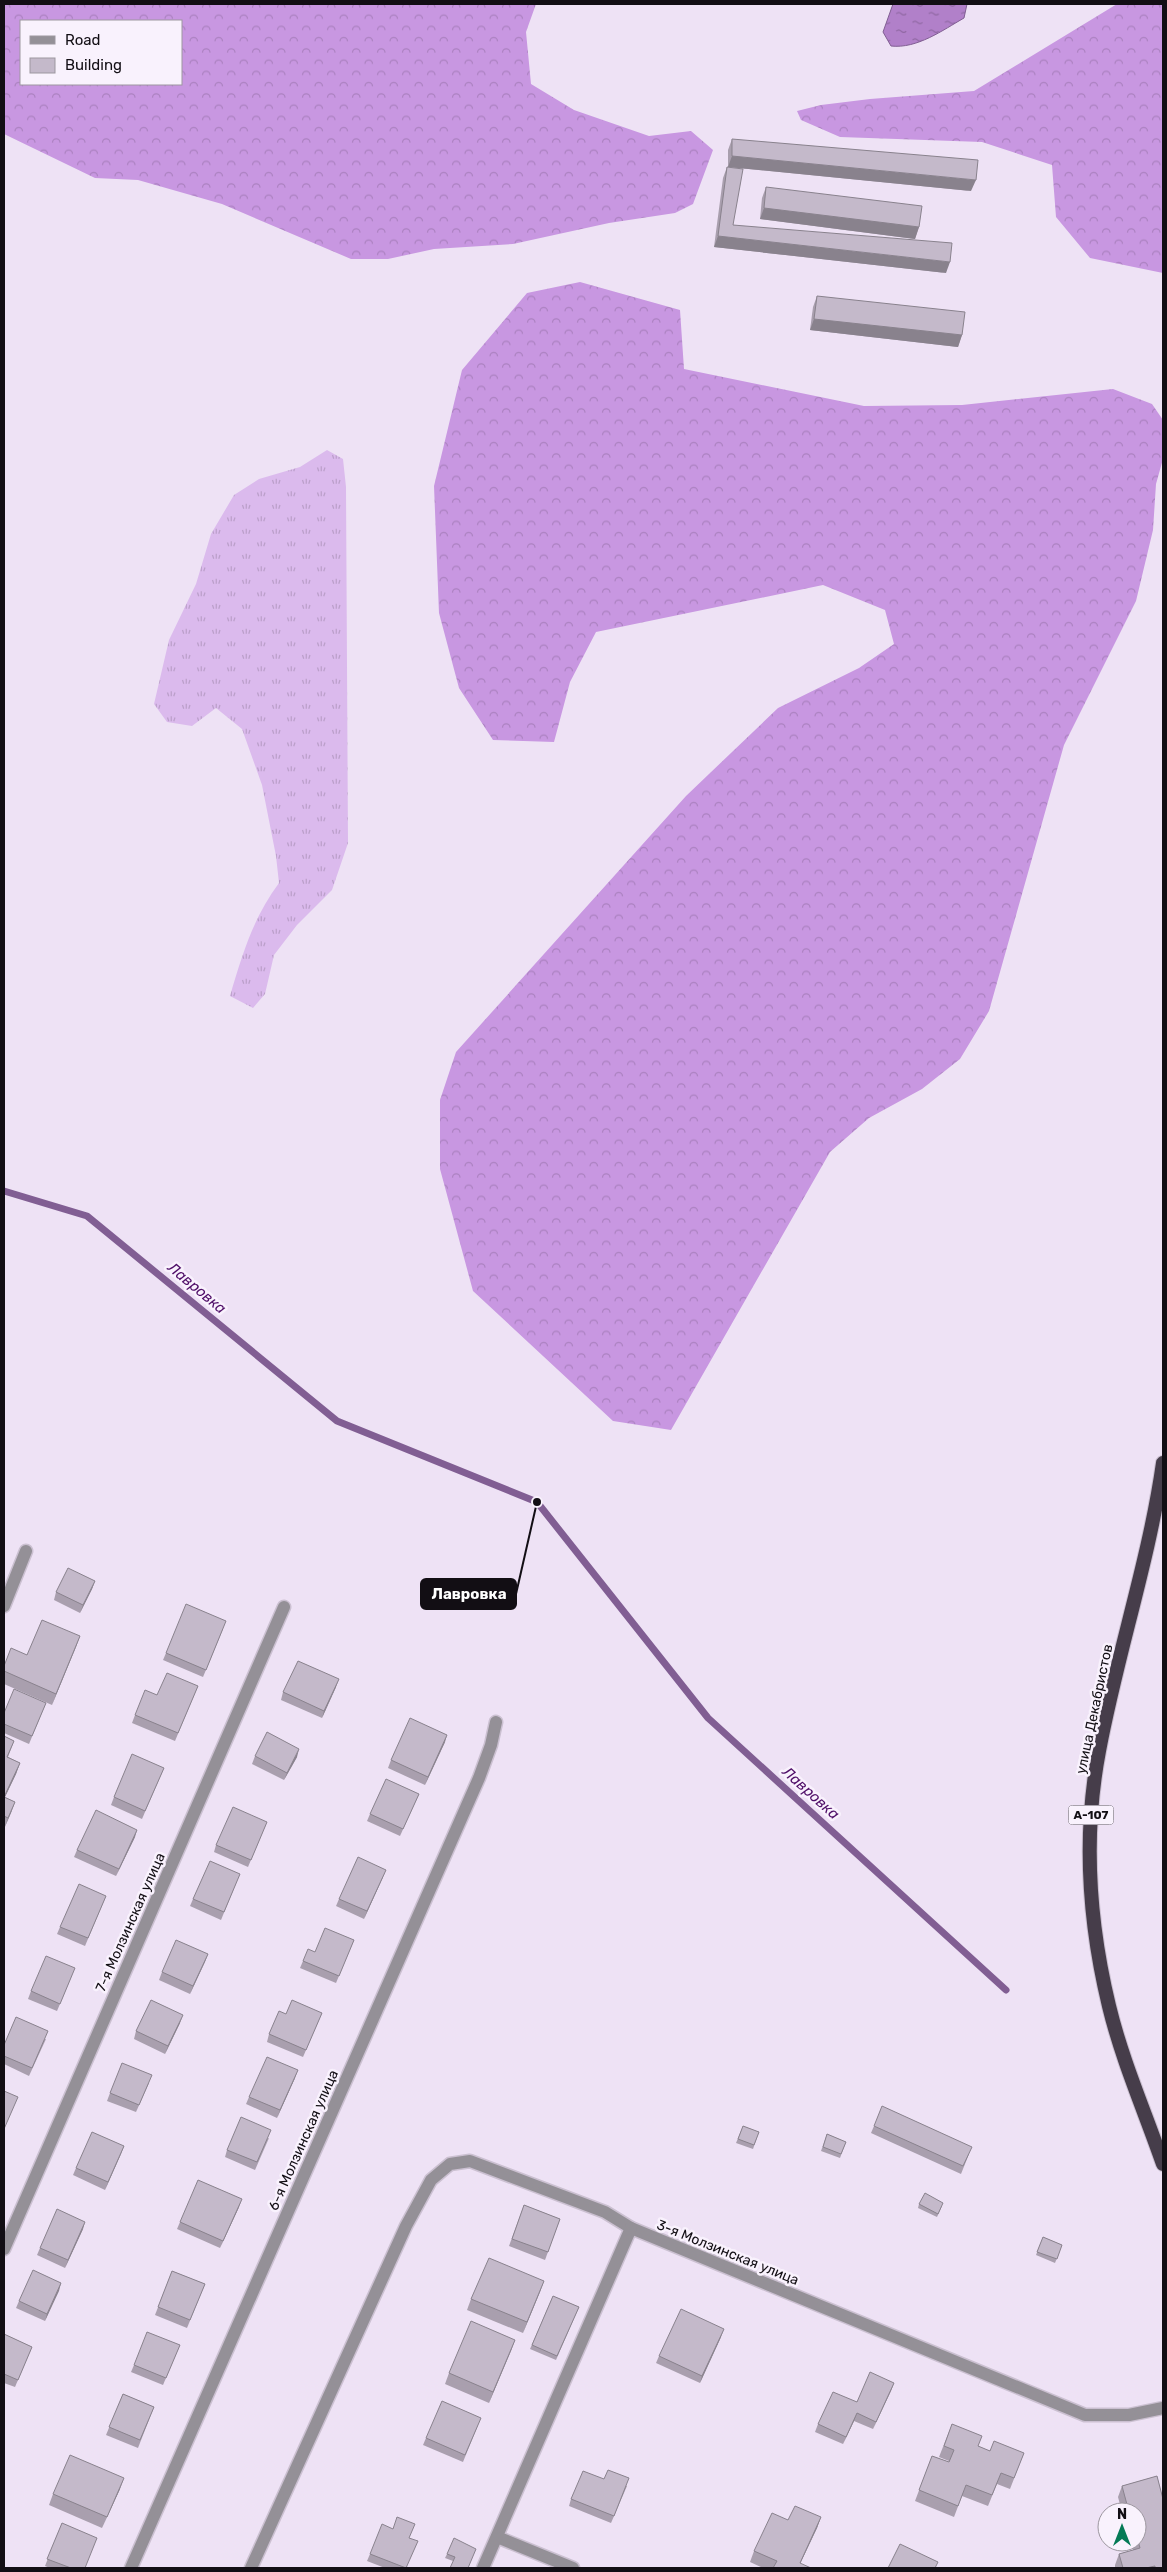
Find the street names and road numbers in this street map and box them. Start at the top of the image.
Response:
street label: улица Декабристов [1072,1642,1117,1776]
road number: А-107 [1068,1806,1114,1824]
street label: 7-я Молзинская улица [92,1850,169,1994]
street label: 6-я Молзинская улица [265,2067,342,2213]
street label: 3-я Молзинская улица [654,2216,801,2289]

